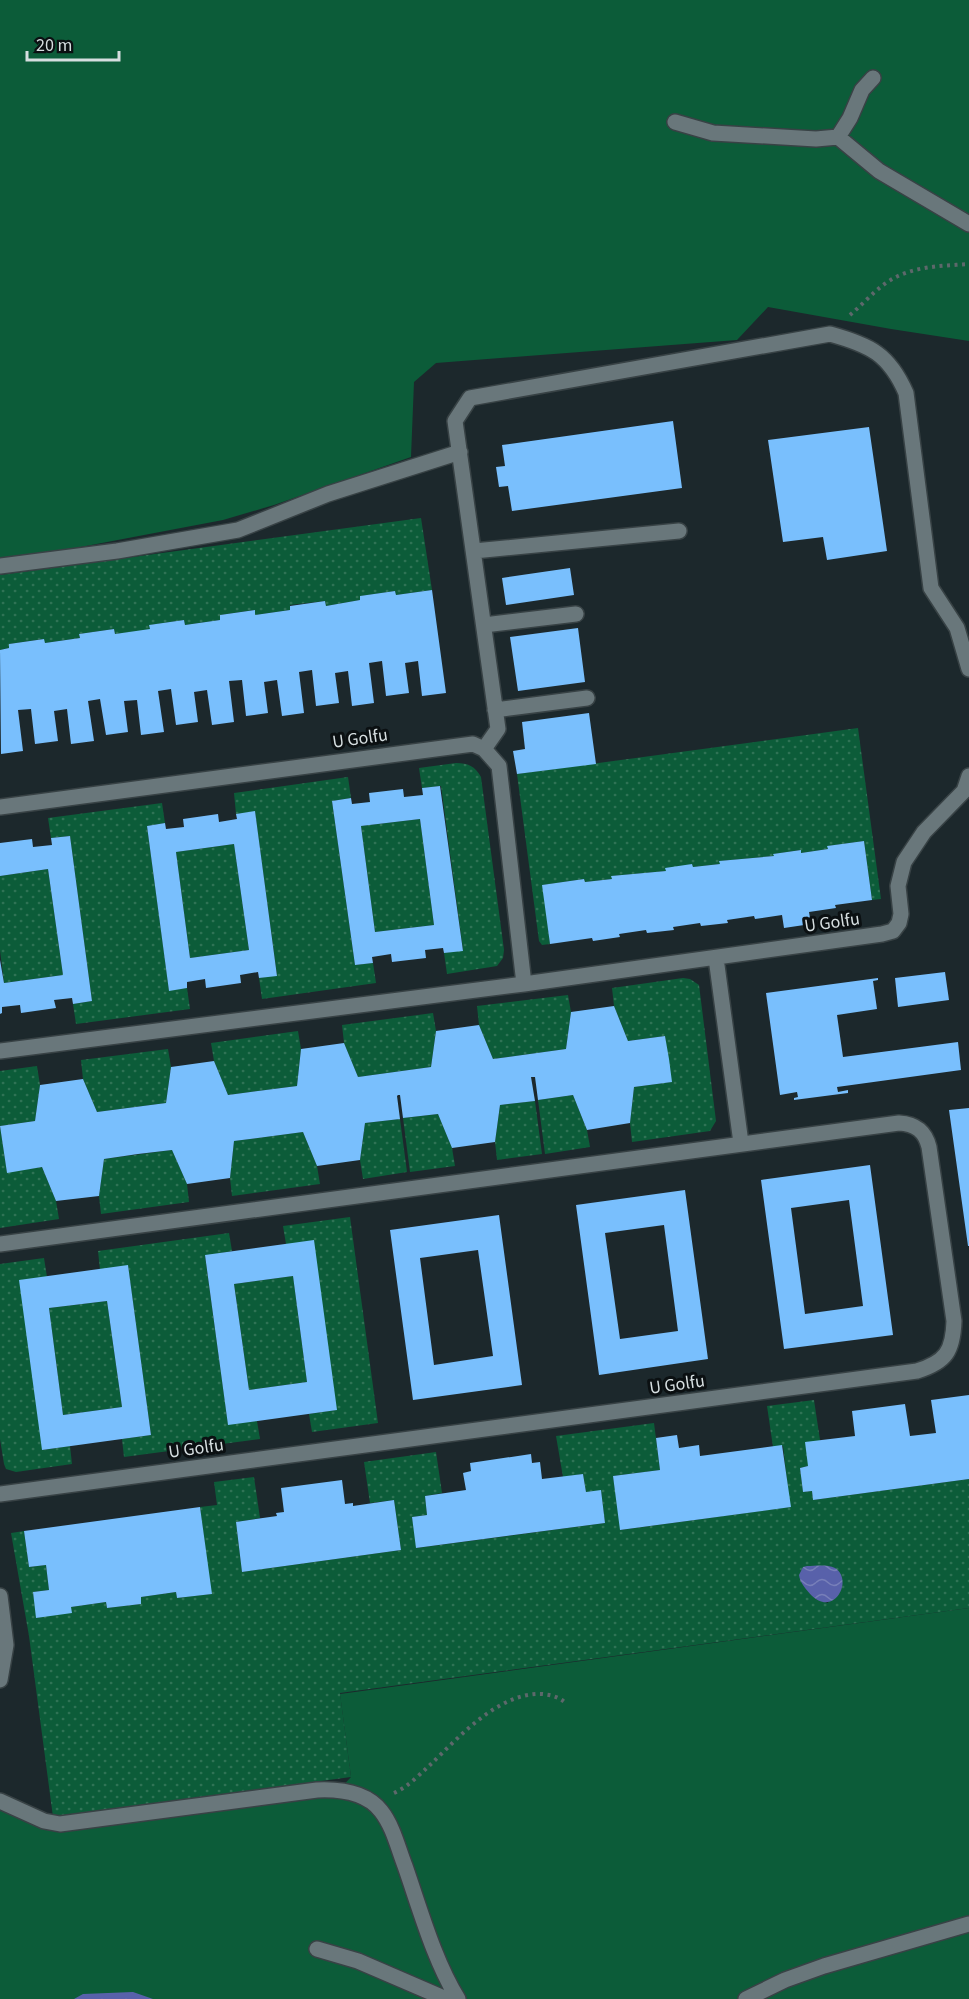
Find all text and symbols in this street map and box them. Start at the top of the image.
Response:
scale bar [27,24,118,62]
text: 20 m [36,33,72,58]
street label: U Golfu [331,722,389,755]
street label: U Golfu [803,906,861,939]
street label: U Golfu [648,1368,706,1401]
street label: U Golfu [167,1432,225,1465]

